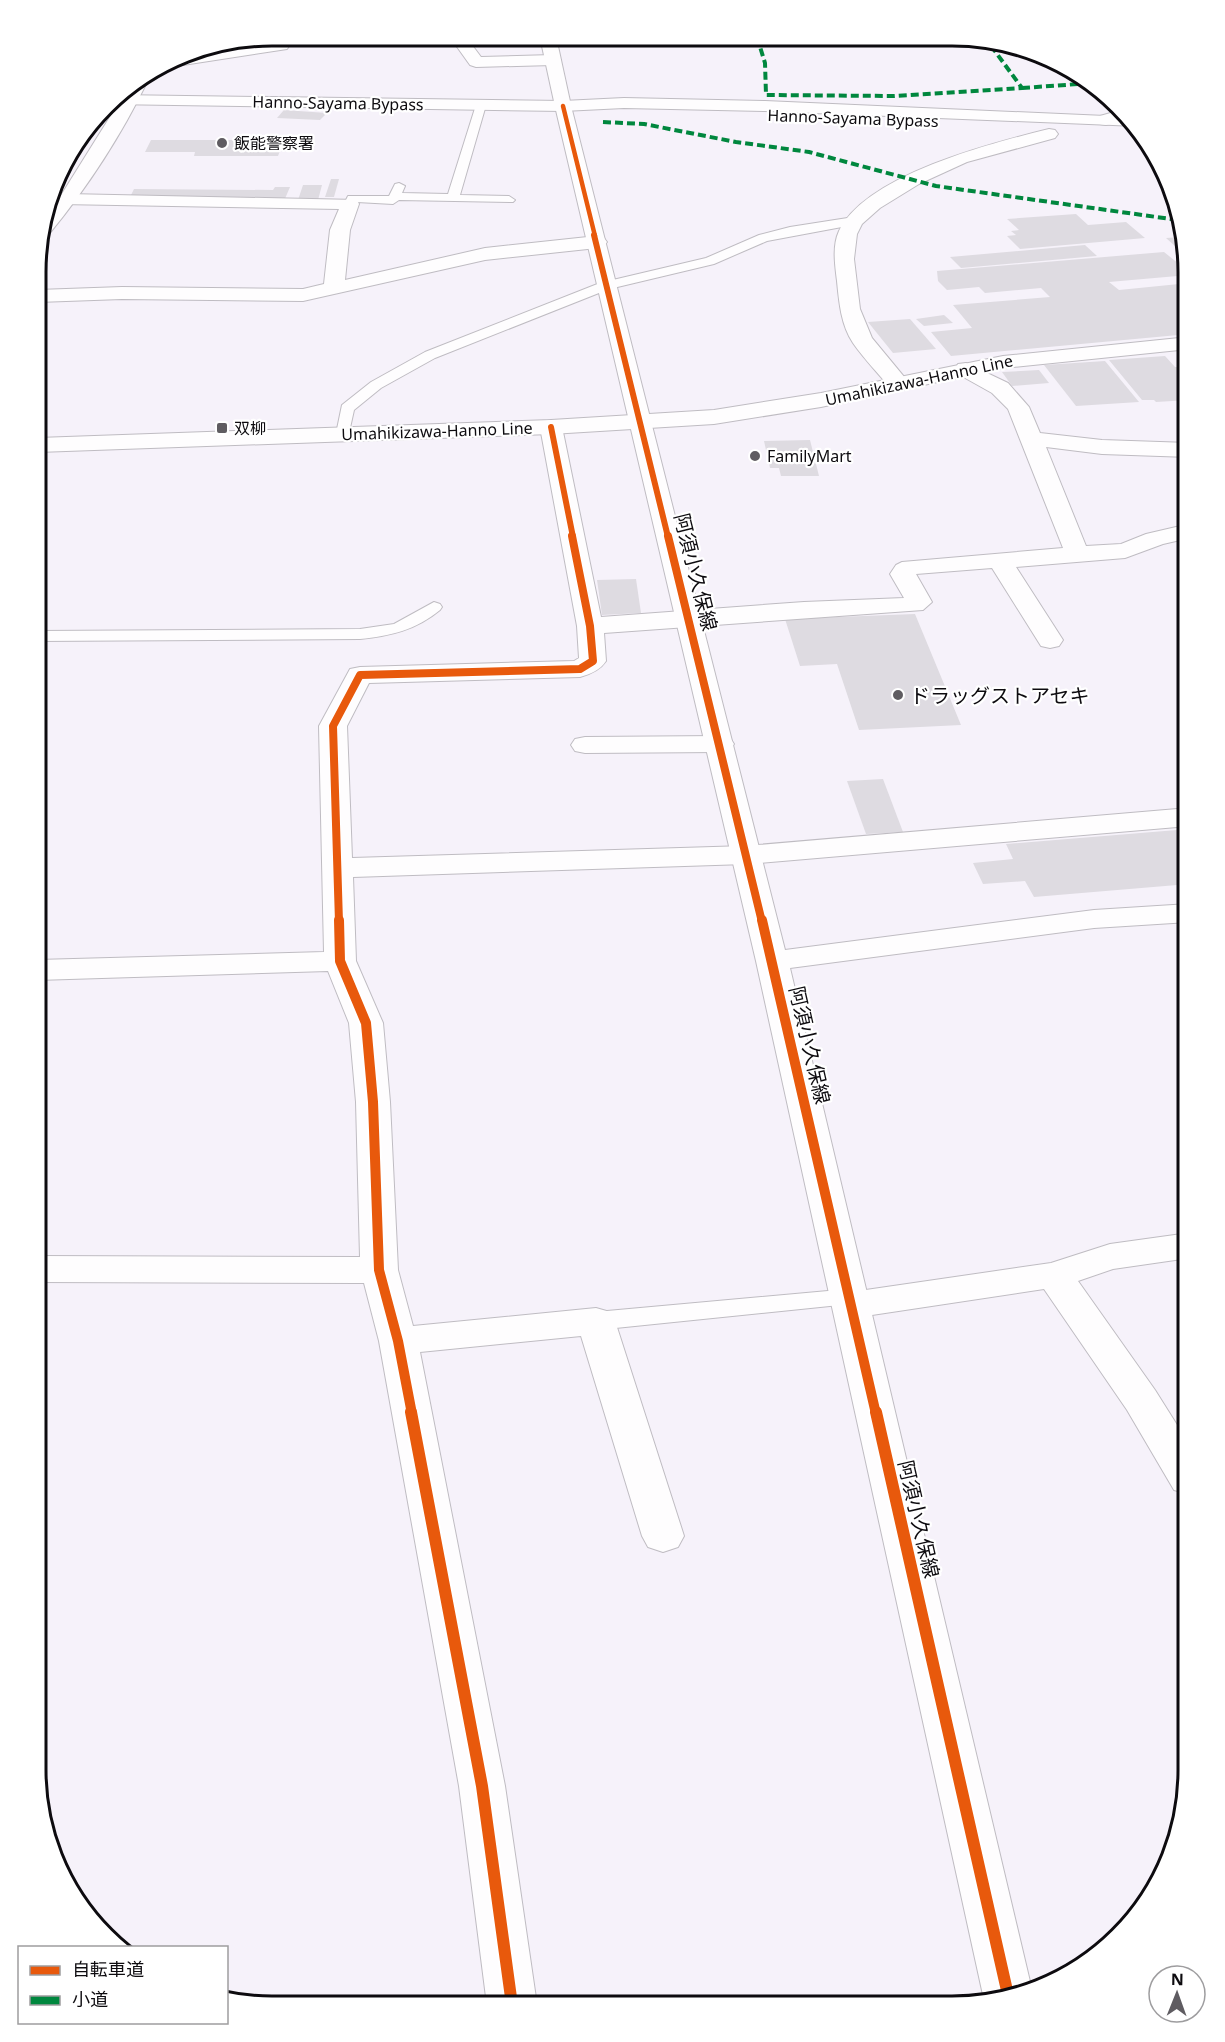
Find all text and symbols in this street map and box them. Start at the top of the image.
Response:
street label: Hanno-Sayama Bypass [252,91,424,115]
street label: Hanno-Sayama Bypass [767,104,939,132]
place label: 飯能警察署 [234,132,314,154]
marker: 飯能警察署 [215,136,229,150]
street label: Umahikizawa-Hanno Line [823,349,1015,411]
place label: 双柳 [234,417,266,439]
street label: Umahikizawa-Hanno Line [341,417,533,445]
marker: 双柳 [215,421,229,435]
place label: FamilyMart [767,445,852,467]
marker: FamilyMart [748,449,762,463]
street label: 阿須小久保線 [668,511,724,633]
place label: ドラッグストアセキ [910,682,1090,709]
marker: ドラッグストアセキ [891,688,905,702]
street label: 阿須小久保線 [783,984,837,1106]
street label: 阿須小久保線 [892,1458,946,1580]
legend [18,1946,228,2024]
text: 自転車道 [72,1957,144,1981]
north arrow [1147,1964,1207,2024]
text: N [1171,1968,1184,1990]
text: 小道 [72,1987,108,2011]

